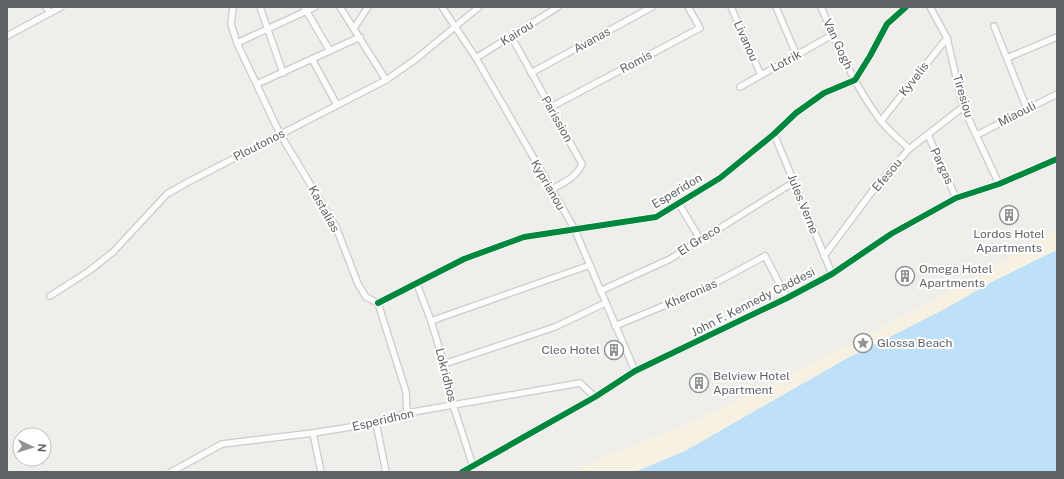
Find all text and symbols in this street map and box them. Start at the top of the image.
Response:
street label: Kairou [498,17,536,48]
street label: Van Gogh [820,17,856,71]
street label: Livanou [731,18,761,64]
street label: Avanas [571,24,613,56]
street label: Lotrik [768,47,804,75]
street label: Romis [618,48,654,76]
street label: Kyvelis [896,59,932,99]
street label: Tiresiou [950,73,976,119]
street label: Parission [538,94,576,144]
street label: Miaouli [996,99,1038,129]
street label: Ploutonos [231,126,287,164]
street label: Pargas [927,146,957,186]
street label: Efesou [869,156,905,194]
street label: Kyprianou [528,157,568,213]
street label: Esperidon [649,171,705,211]
street label: Jules Verne [785,172,821,236]
street label: Kastalias [305,183,343,235]
building icon: Lordos Hotel Apartments [998,204,1020,226]
street label: El Greco [675,221,723,258]
place label: Lordos Hotel Apartments [973,227,1045,255]
place label: Omega Hotel Apartments [919,262,993,290]
street label: John F. Kennedy Caddesi [689,265,817,339]
building icon: Omega Hotel Apartments [894,265,916,287]
street label: Kheronias [663,276,719,312]
place icon: Glossa Beach [852,332,874,354]
place label: Glossa Beach [877,336,952,350]
building icon: Cleo Hotel [603,339,625,361]
place label: Cleo Hotel [541,343,600,357]
street label: Lokridhos [433,347,459,403]
place label: Belview Hotel Apartment [713,369,790,397]
building icon: Belview Hotel Apartment [688,372,710,394]
street label: Esperidhon [351,406,415,434]
north arrow [12,427,52,467]
text: N [36,443,48,452]

